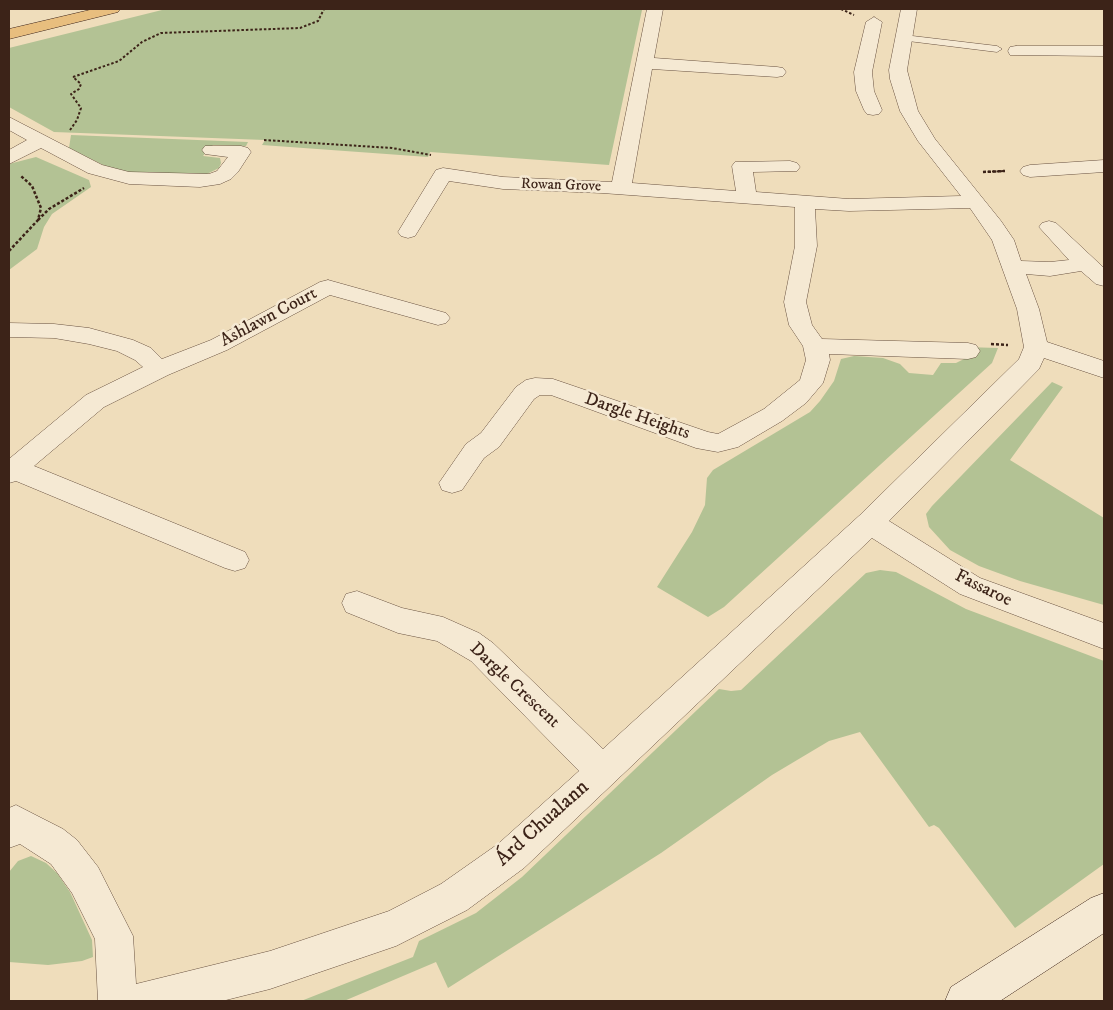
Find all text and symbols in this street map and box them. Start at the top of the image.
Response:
street label: Rowan Grove [521,176,601,196]
street label: Ashlawn Court [217,283,321,353]
street label: Dargle Heights [581,389,693,445]
street label: Fassaroe [951,566,1015,612]
street label: Dargle Crescent [464,639,564,733]
street label: Árd Chualann [491,775,595,873]

